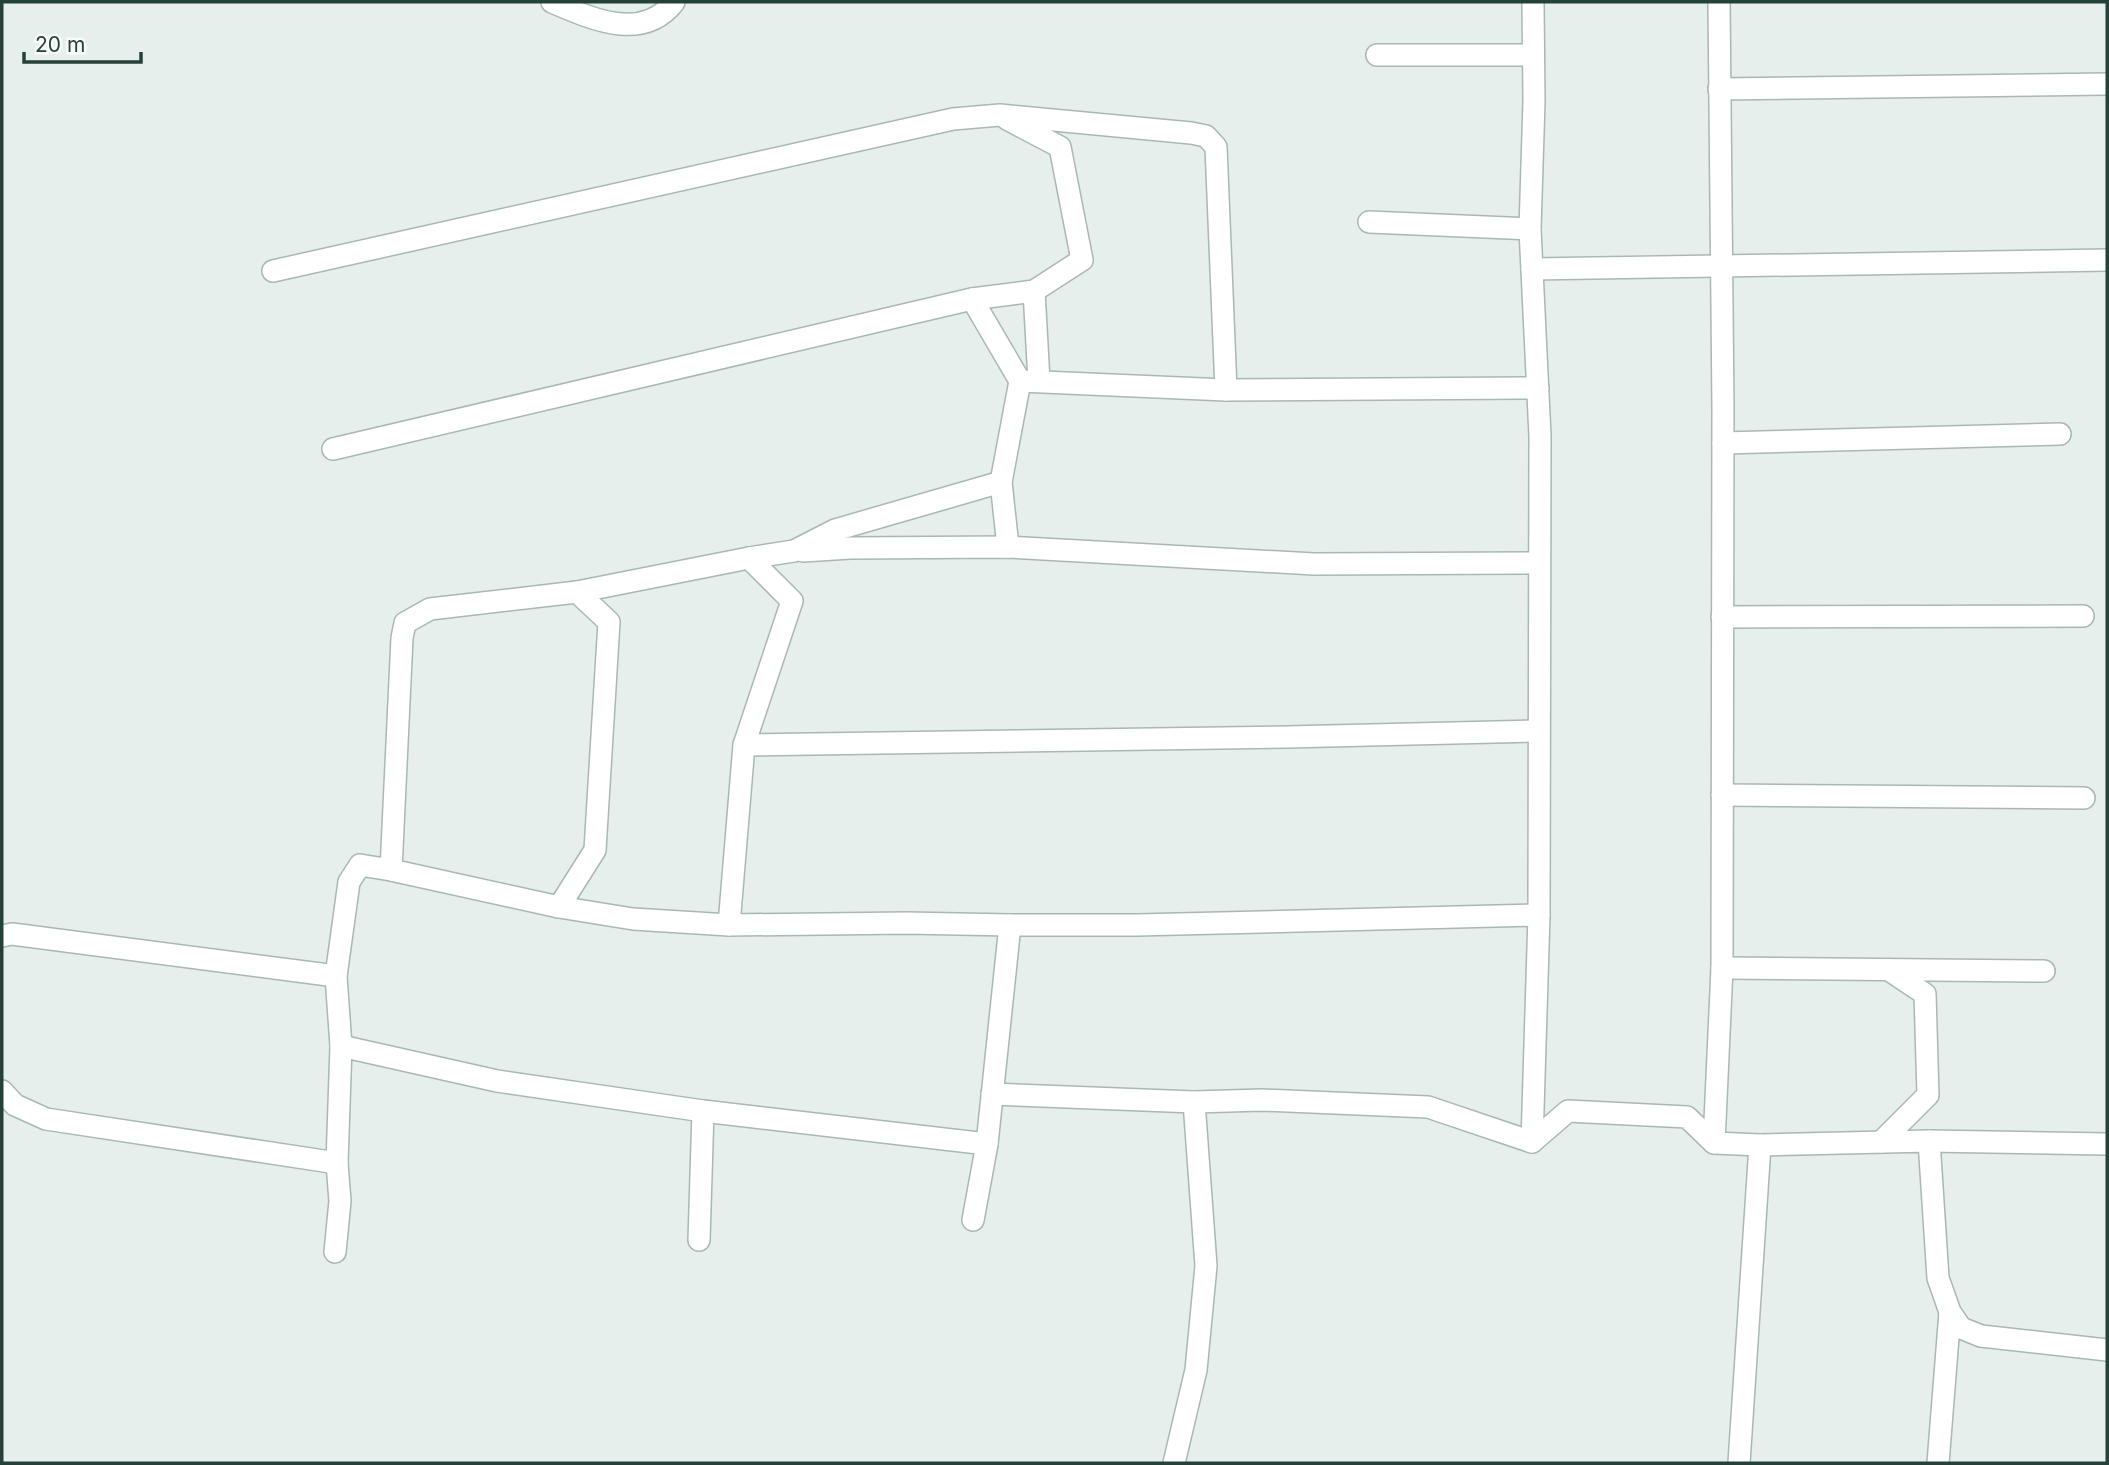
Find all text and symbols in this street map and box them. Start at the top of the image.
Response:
scale bar [24,21,142,65]
text: 20 m [35,32,85,57]

